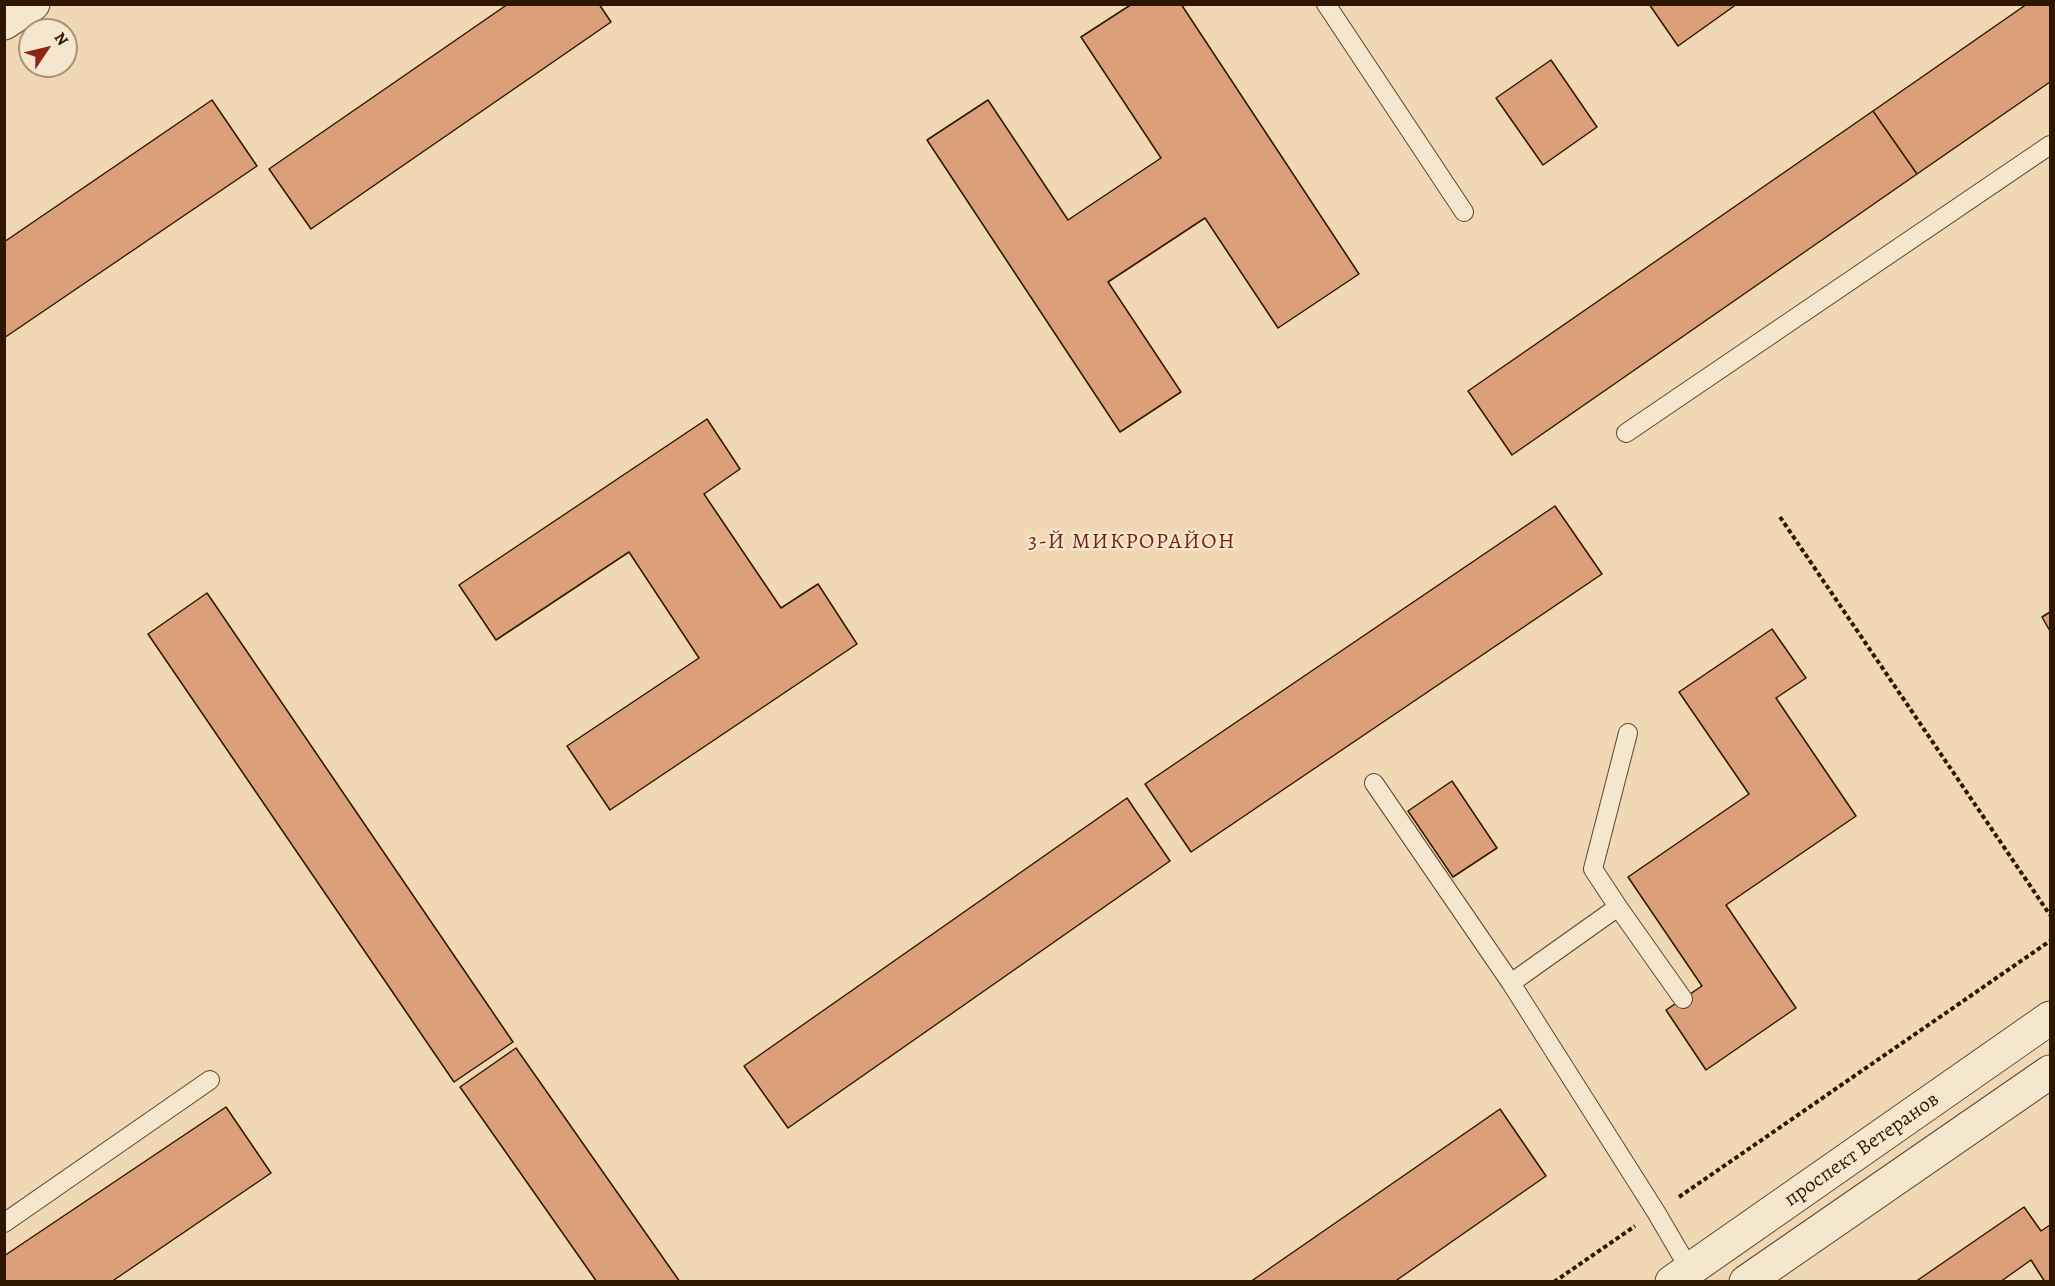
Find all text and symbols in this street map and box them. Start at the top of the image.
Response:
north arrow [18,18,78,78]
text: N [49,28,73,50]
district label: 3-Й МИКРОРАЙОН [1028,530,1236,556]
street label: проспект Ветеранов [1780,1087,1944,1213]

